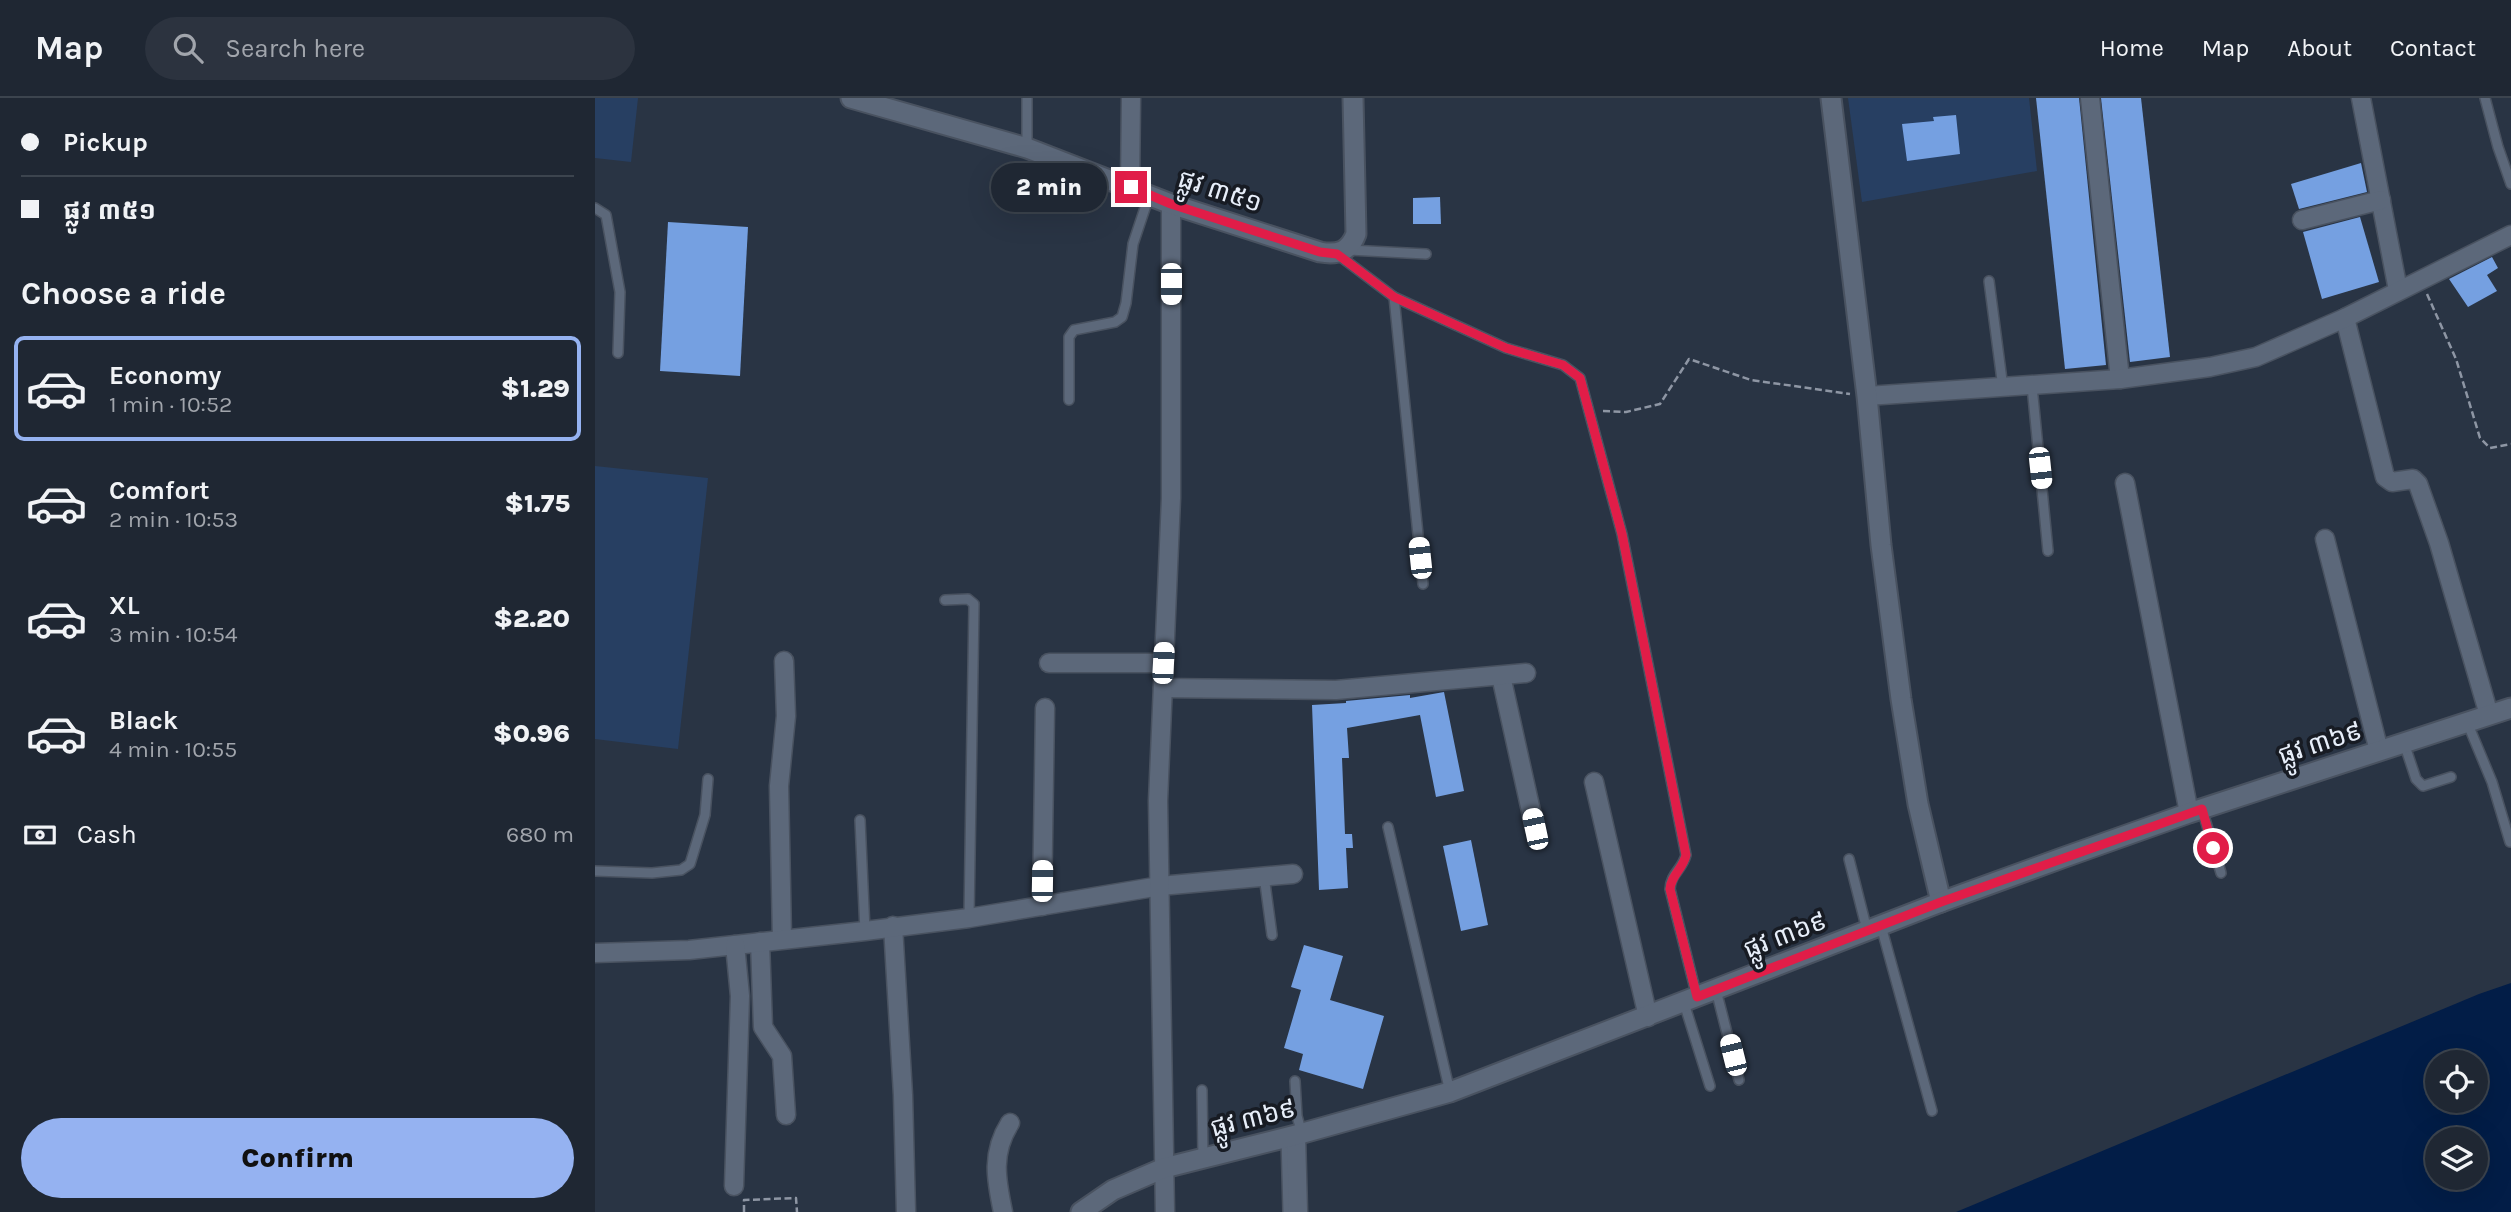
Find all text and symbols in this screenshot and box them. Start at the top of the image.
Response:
search box [145,17,635,80]
text: Map [35,29,103,67]
icon: search [169,29,207,67]
text: Search here [225,33,365,64]
text: Home [2100,34,2164,62]
text: Map [2202,34,2249,62]
text: About [2287,34,2352,62]
text: Contact [2390,34,2476,62]
text: Pickup [63,127,148,158]
callout: 2 min [991,162,1107,212]
street label: ផ្លូវ ៣៥១ [1172,163,1266,226]
route end [1115,171,1147,203]
text: 2 min [1016,174,1082,201]
text: ផ្លូវ ៣៥១ [63,195,156,226]
car [1161,263,1182,305]
text: Choose a ride [21,275,226,312]
icon: car [25,357,88,420]
text: Economy [109,360,221,391]
text: $1.29 [501,373,570,404]
text: 1 min · 10:52 [109,391,232,418]
car [2028,446,2053,490]
icon: car [25,472,88,535]
text: Comfort [109,475,210,506]
text: $1.75 [505,488,570,519]
text: 2 min · 10:53 [109,506,238,533]
car [1408,536,1433,580]
icon: car [25,587,88,650]
text: XL [109,590,140,621]
text: $2.20 [494,603,570,634]
text: 3 min · 10:54 [109,621,238,648]
car [1152,641,1175,685]
icon: car [25,702,88,765]
text: Black [109,705,178,736]
street label: ផ្លូវ ៣៦៩ [2274,715,2368,778]
text: $0.96 [493,718,570,749]
text: 4 min · 10:55 [109,736,237,763]
car [1521,806,1550,852]
icon: cash [21,816,59,854]
text: Cash [77,819,137,850]
text: 680 m [506,821,574,848]
route start [2197,832,2229,864]
car [1032,860,1053,902]
street label: ផ្លូវ ៣៦៩ [1739,905,1834,972]
car [1718,1032,1749,1078]
map controls [2425,1050,2488,1190]
button: locate [2425,1050,2488,1113]
street label: ផ្លូវ ៣៦៩ [1207,1092,1301,1151]
button: Confirm [21,1118,574,1198]
button: layers [2425,1127,2488,1190]

